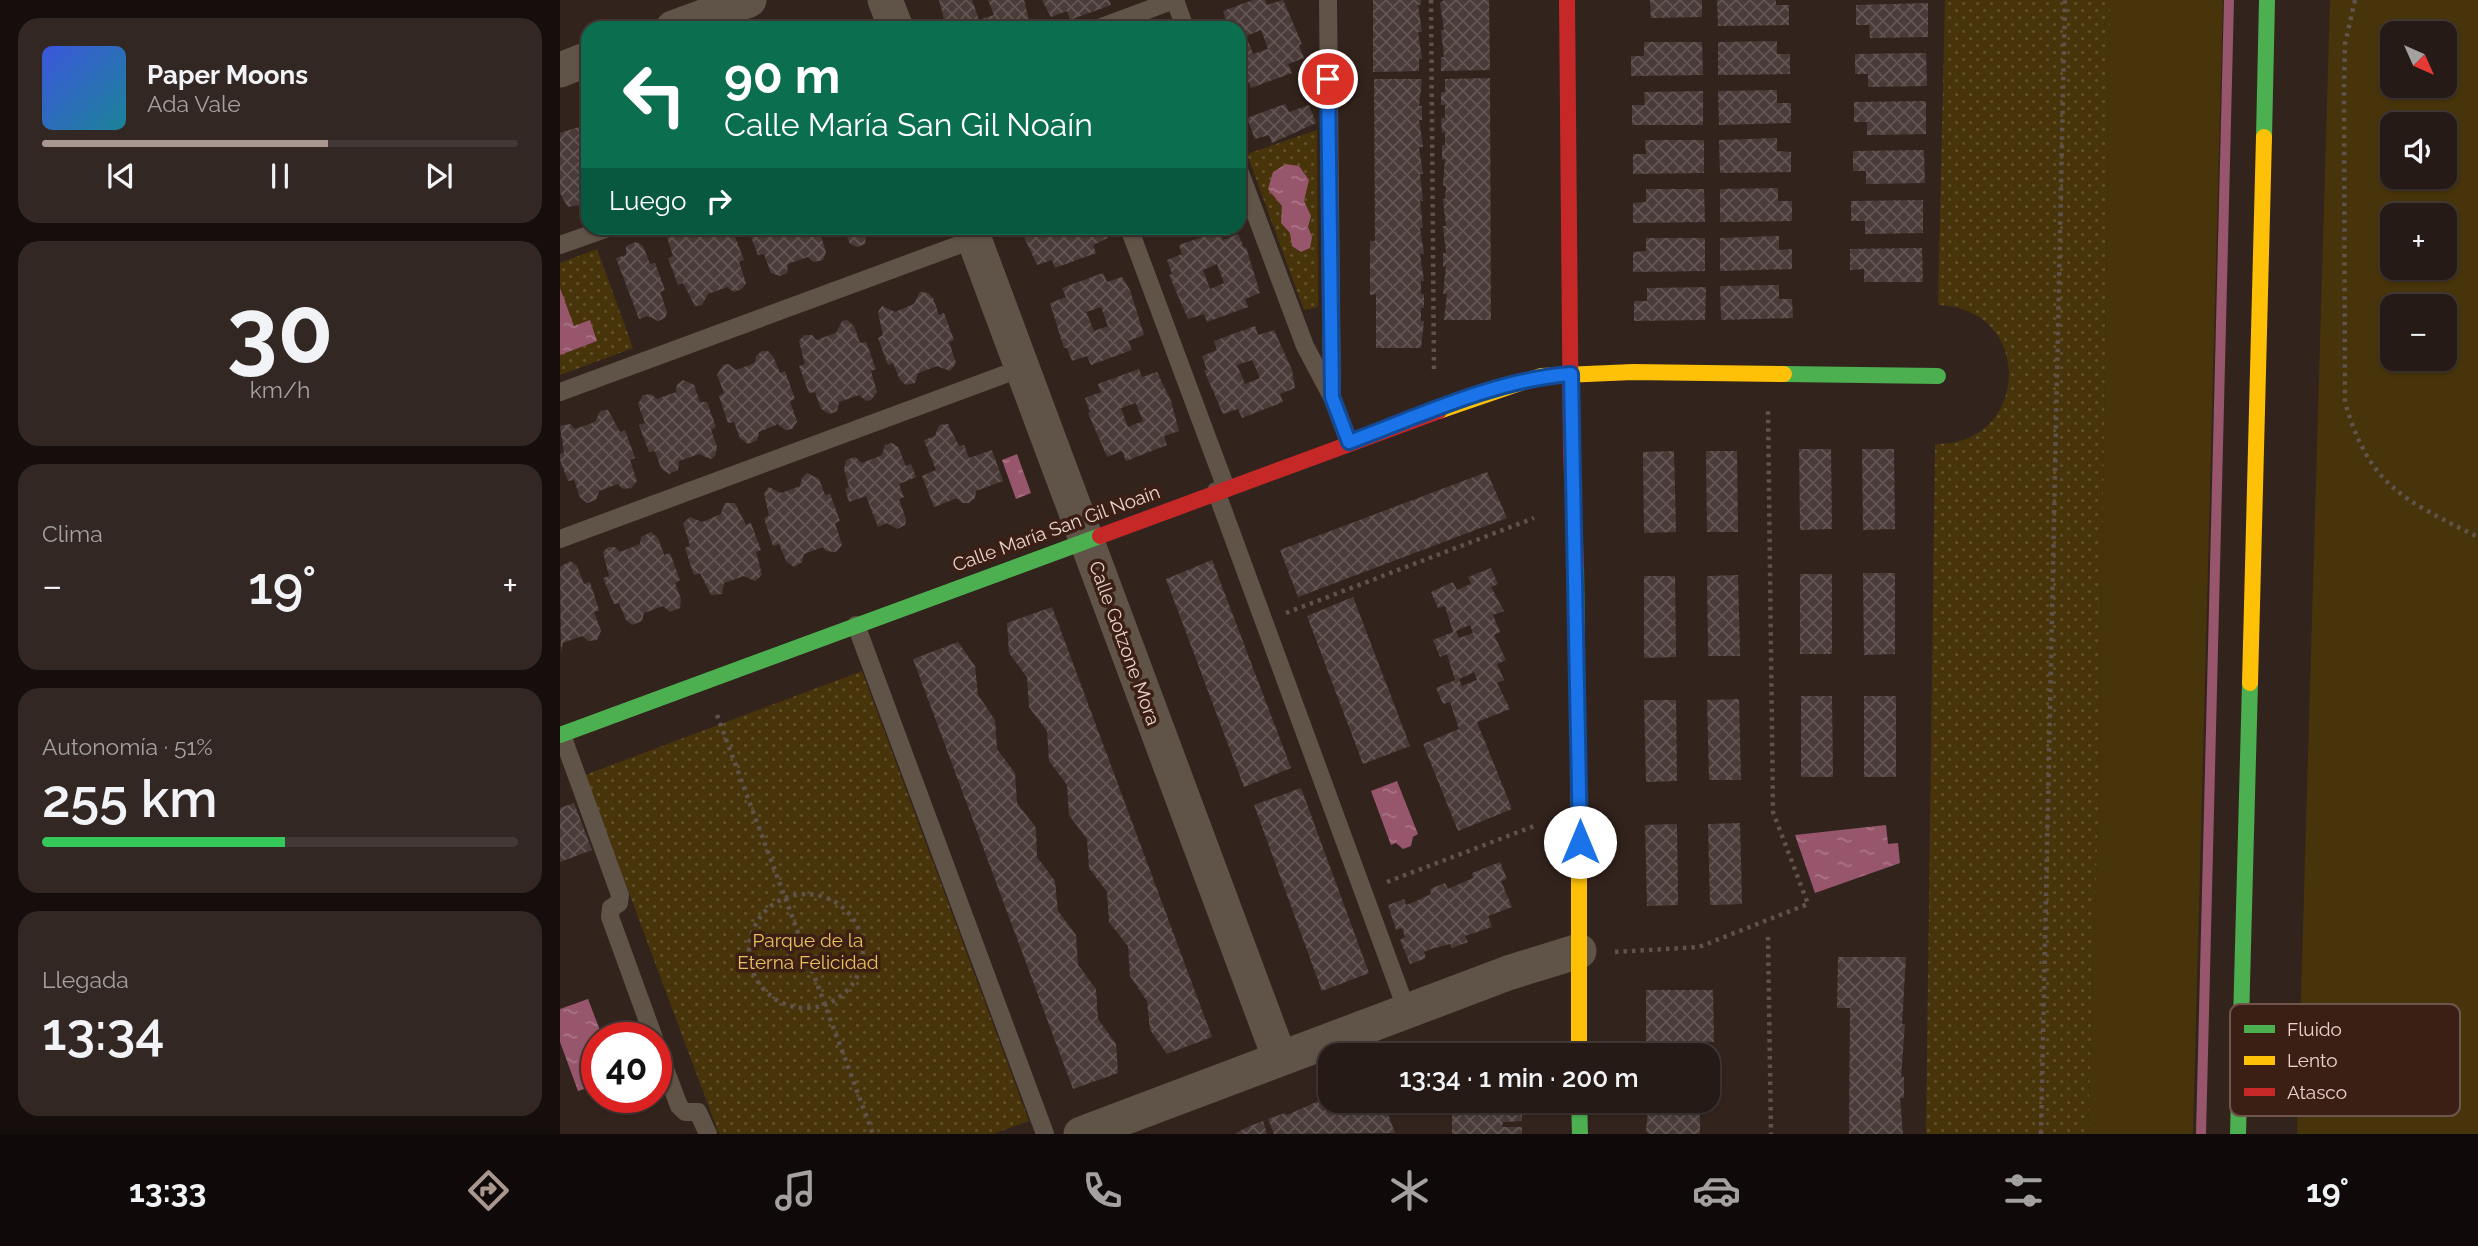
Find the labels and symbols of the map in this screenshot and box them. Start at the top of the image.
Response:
north arrow [2380,21,2457,98]
pin [1298,49,1358,109]
street label: Calle María San Gil Noaín [949,480,1163,576]
street label: Calle Gotzone Mora [1085,558,1165,728]
position arrow [1543,805,1617,879]
park label: Parque de la Eterna Felicidad [737,929,879,973]
legend [2230,1004,2460,1116]
text: Fluido [2287,1018,2342,1040]
speed limit sign: 40 [581,1022,672,1113]
text: Lento [2287,1049,2338,1071]
text: Atasco [2287,1081,2347,1103]

